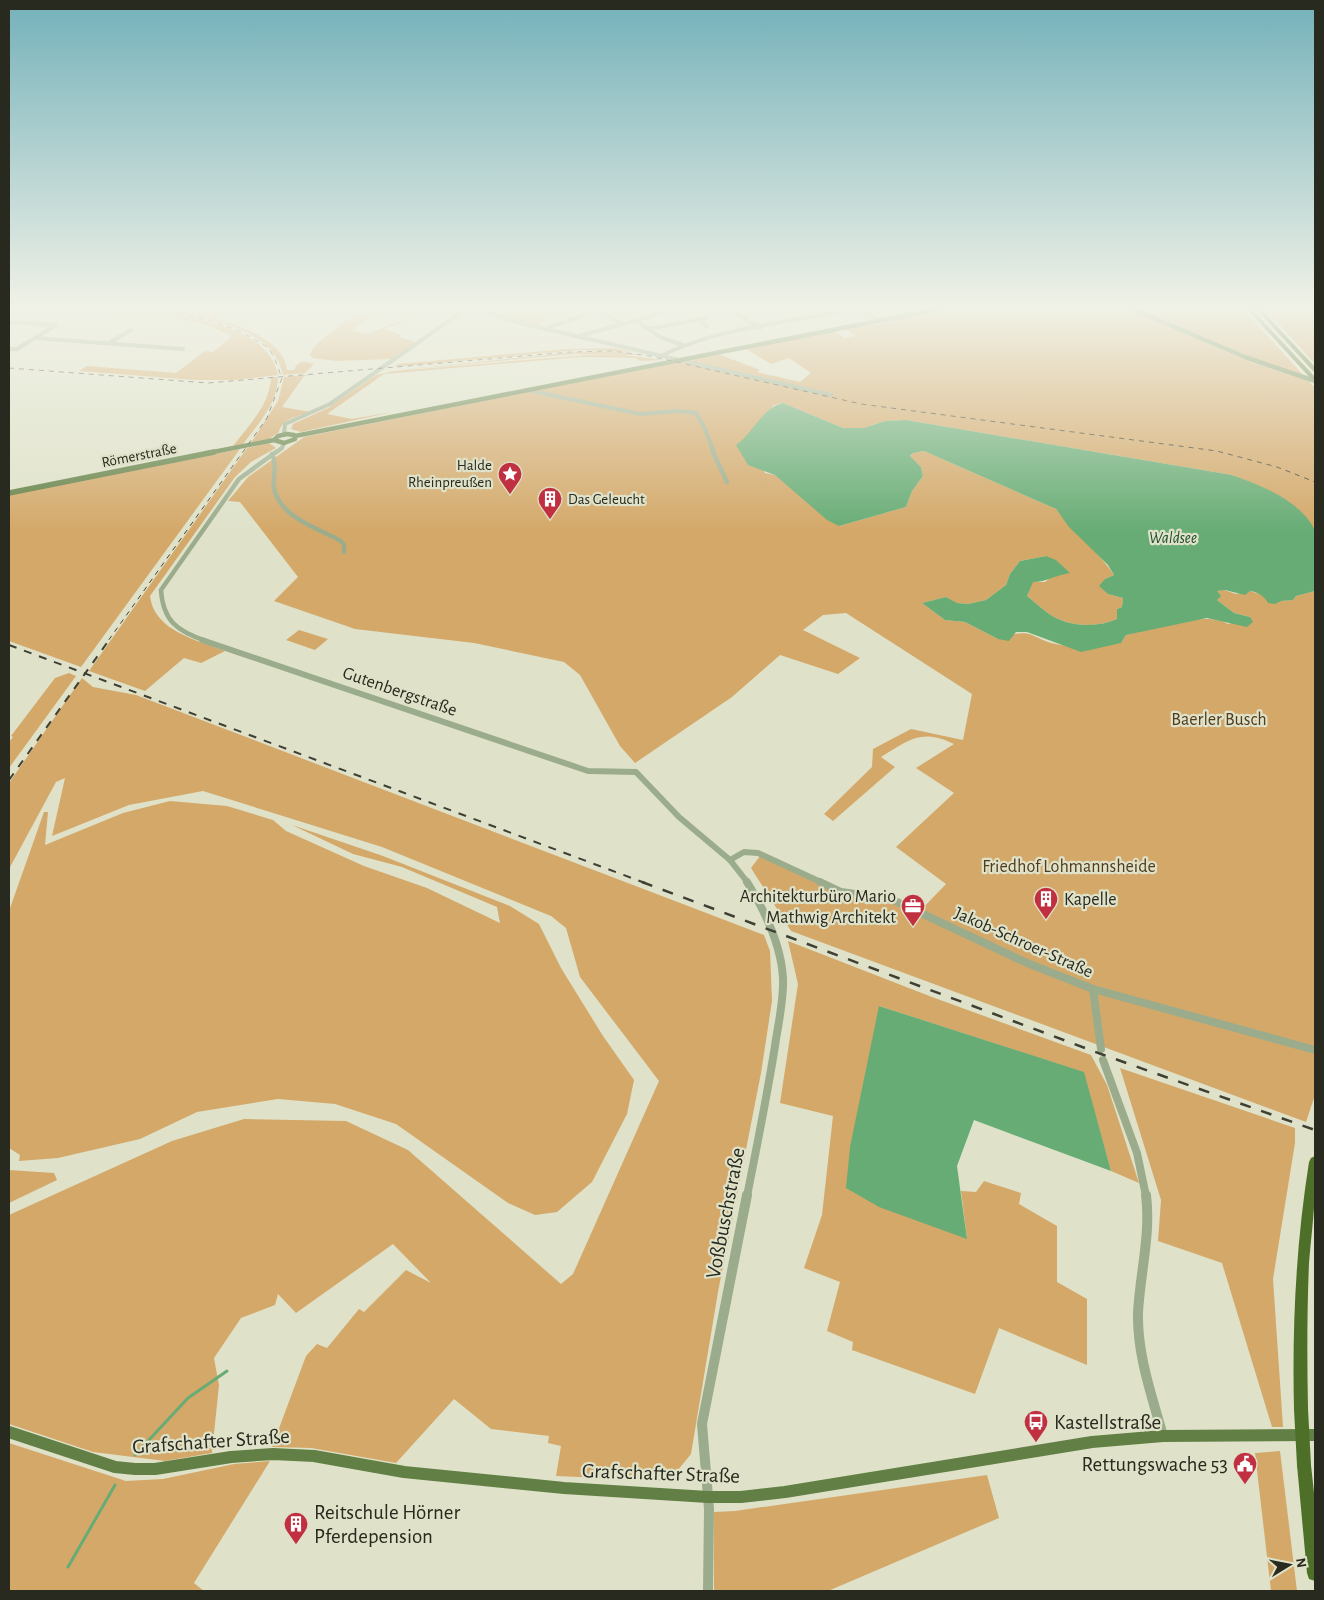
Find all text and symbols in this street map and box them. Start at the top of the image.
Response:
street label: Römerstraße [100,441,178,470]
place label: Halde Rheinpreußen [408,458,492,490]
place icon: Halde Rheinpreußen [497,461,523,495]
building icon: Das Geleucht [537,486,563,520]
place label: Das Geleucht [568,492,645,507]
water label: Waldsee [1149,530,1197,546]
street label: Gutenbergstraße [340,664,459,720]
park label: Baerler Busch [1171,711,1267,729]
park label: Friedhof Lohmannsheide [982,858,1156,876]
building icon: Kapelle [1033,886,1059,920]
place label: Architekturbüro Mario Mathwig Architekt [740,888,896,927]
place label: Kapelle [1064,891,1117,909]
office icon: Architekturbüro Mario Mathwig Architekt [900,893,926,927]
street label: Jakob-Schroer-Straße [952,904,1096,982]
street label: Voßbuschstraße [702,1146,748,1280]
bus stop icon: Kastellstraße [1023,1409,1049,1443]
place label: Kastellstraße [1054,1412,1161,1433]
street label: Grafschafter Straße [132,1426,291,1457]
public building icon: Rettungswache 53 [1232,1451,1258,1485]
place label: Rettungswache 53 [1082,1454,1228,1475]
street label: Grafschafter Straße [582,1460,740,1487]
place label: Reitschule Hörner Pferdepension [314,1502,461,1547]
building icon: Reitschule Hörner Pferdepension [283,1511,309,1545]
north arrow [1264,1540,1314,1590]
text: N [1293,1557,1309,1569]

